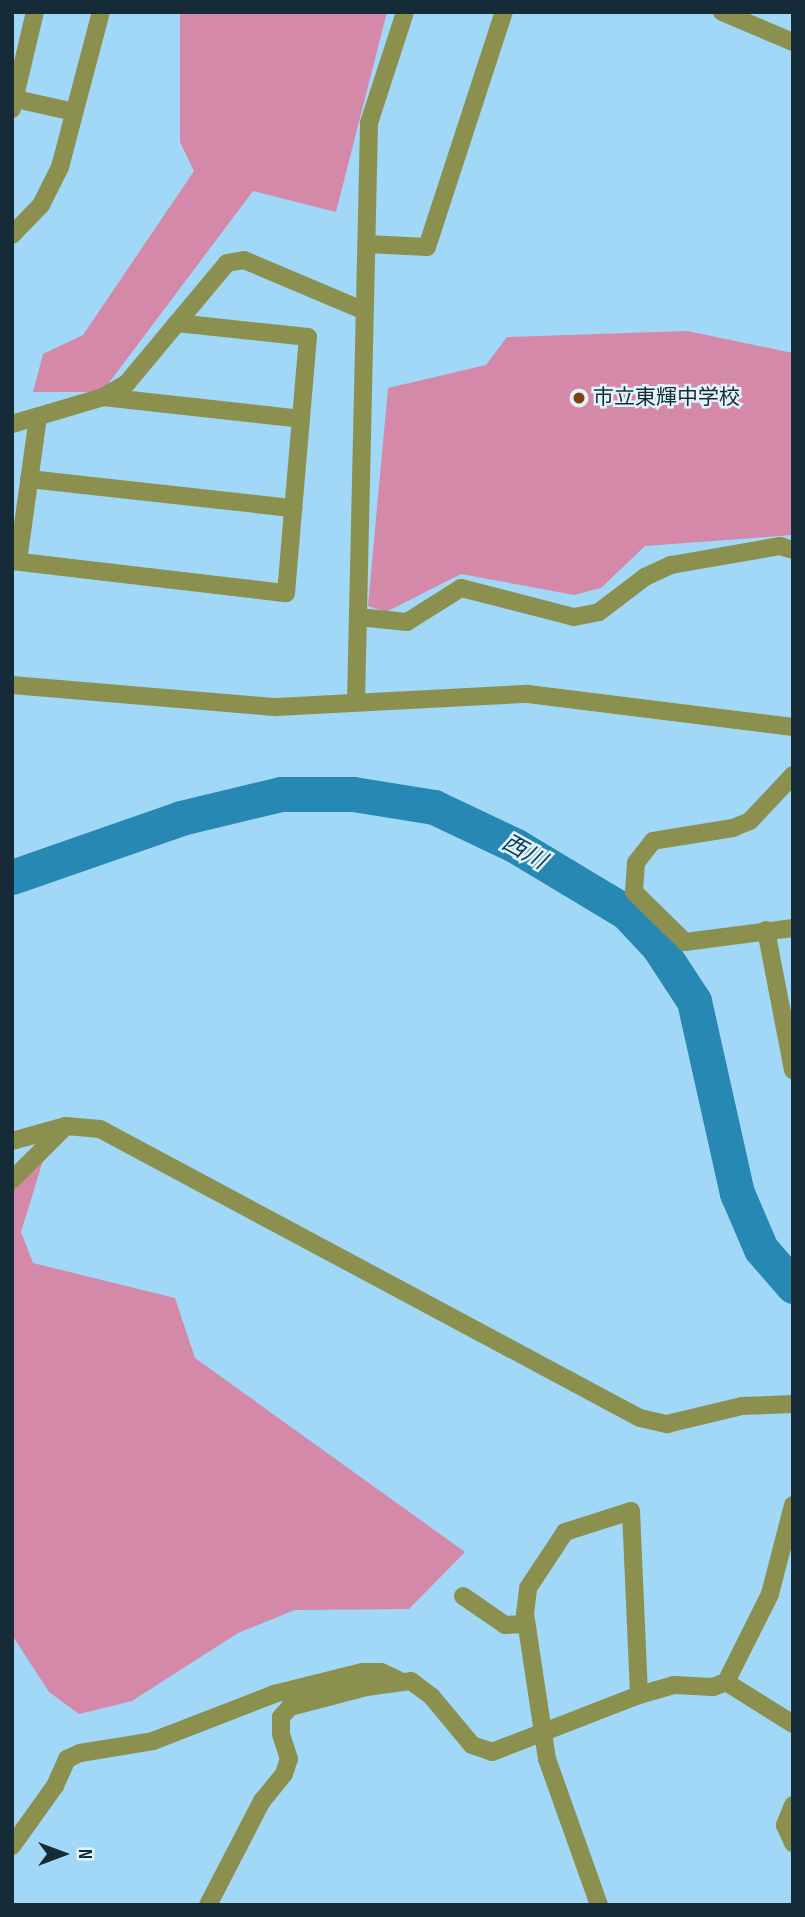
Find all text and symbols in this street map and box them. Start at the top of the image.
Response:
place label: 市立東輝中学校 [593,385,740,411]
marker: 市立東輝中学校 [571,390,587,406]
water label: 西川 [497,829,551,875]
north arrow [28,1819,98,1889]
text: N [73,1849,96,1859]

